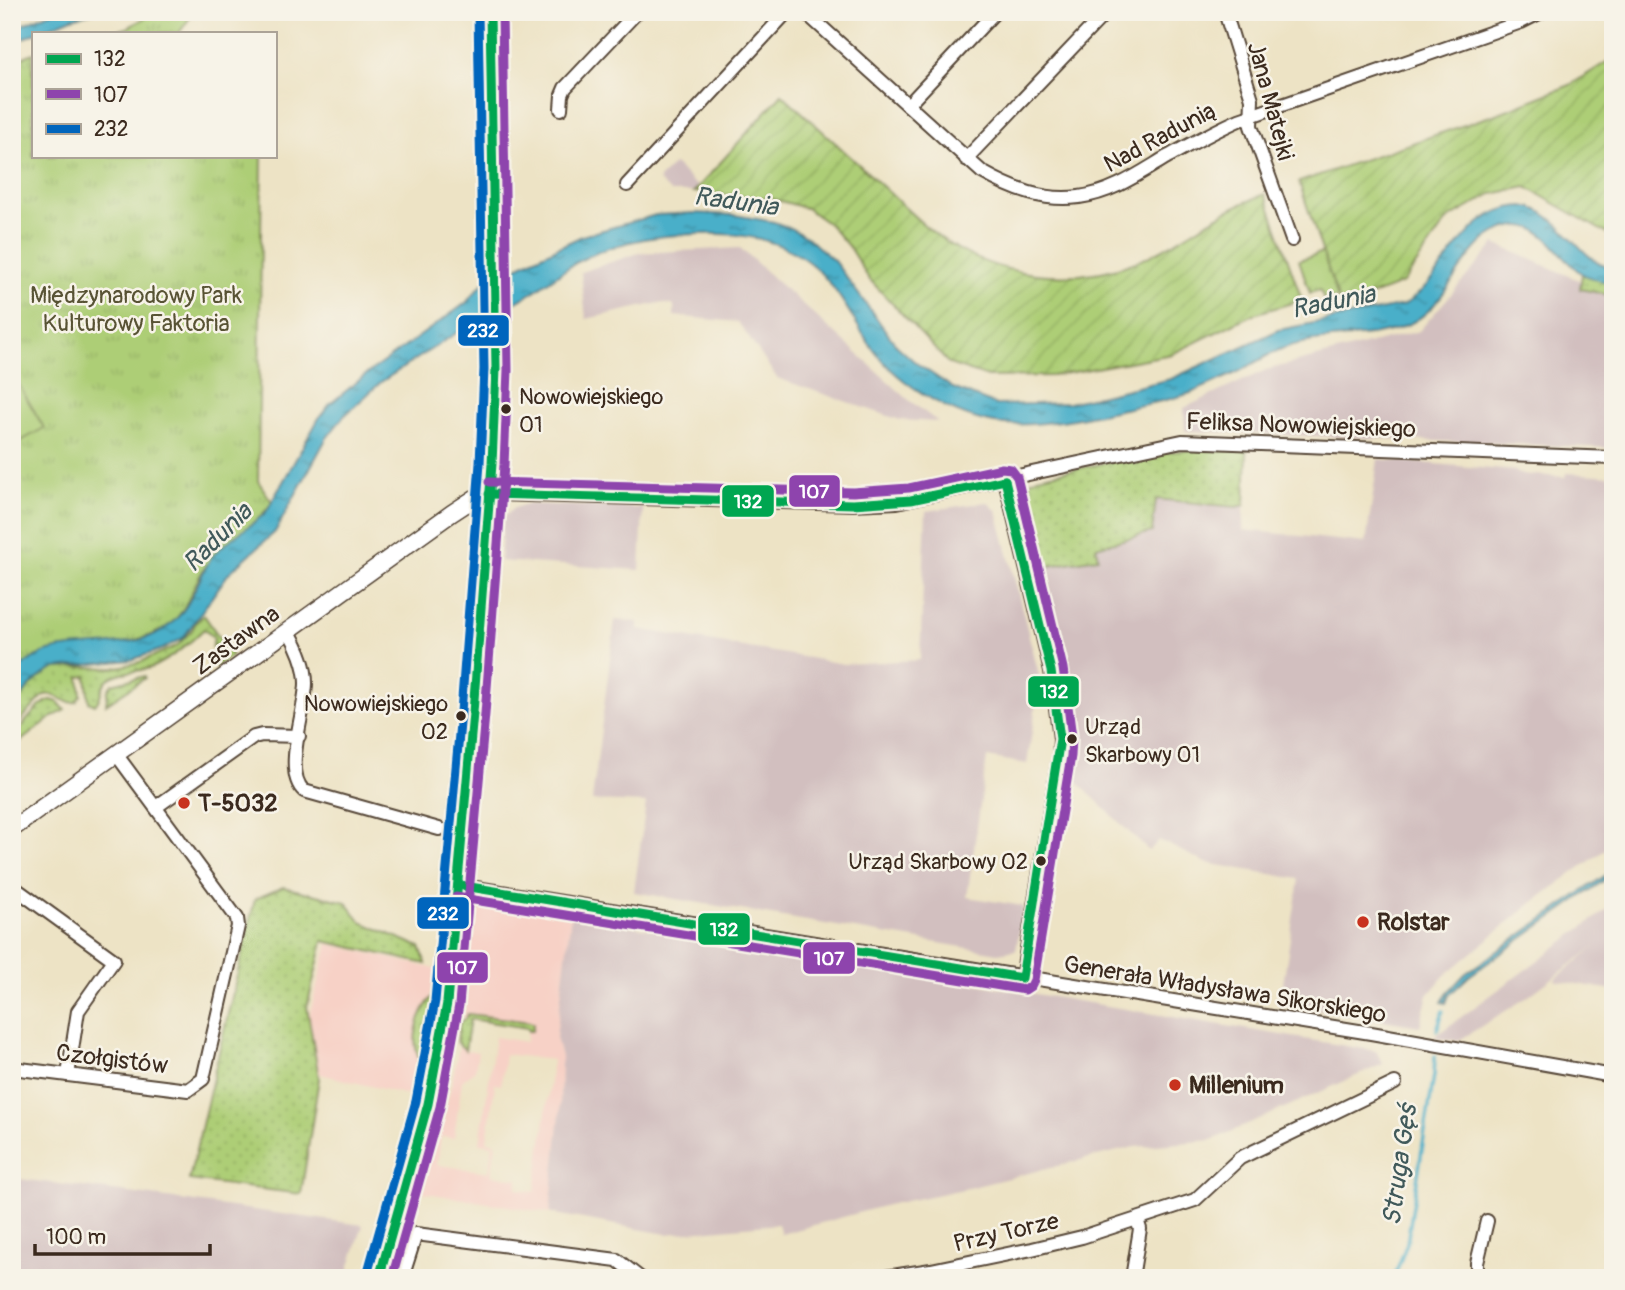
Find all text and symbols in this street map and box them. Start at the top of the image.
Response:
legend [32,32,276,158]
street label: Jana Matejki [1241,39,1300,164]
text: 132 [94,46,126,73]
text: 107 [94,82,128,109]
street label: Nad Radunią [1099,96,1222,179]
text: 232 [94,116,129,143]
water label: Radunia [692,180,782,224]
water label: Radunia [1289,278,1380,326]
park label: Międzynarodowy Park Kulturowy Faktoria [30,281,242,338]
line badge: 232 [457,314,510,347]
text: 232 [467,319,499,343]
place label: Nowowiejskiego 01 [519,383,663,439]
marker: Nowowiejskiego 01 [499,402,513,416]
street label: Feliksa Nowowiejskiego [1186,407,1417,444]
line badge: 107 [788,474,841,508]
text: 107 [799,480,830,504]
line badge: 132 [721,484,775,518]
text: 132 [734,490,763,514]
water label: Radunia [177,495,260,579]
street label: Zastawna [187,599,285,682]
line badge: 132 [1027,675,1080,708]
text: 132 [1040,680,1069,704]
place label: Nowowiejskiego 02 [304,690,448,746]
marker: Nowowiejskiego 02 [454,709,468,723]
place label: Urząd Skarbowy 01 [1085,713,1200,769]
marker: Urząd Skarbowy 01 [1065,732,1079,746]
place label: T-5032 [197,789,278,818]
marker: T-5032 [176,795,192,811]
place label: Urząd Skarbowy 02 [848,848,1028,876]
marker: Urząd Skarbowy 02 [1034,854,1048,868]
line badge: 232 [416,896,470,930]
text: 232 [427,902,459,926]
place label: Rolstar [1377,908,1450,937]
line badge: 132 [697,912,751,946]
marker: Rolstar [1355,914,1371,930]
text: 132 [710,918,739,942]
line badge: 107 [802,941,856,975]
text: 107 [814,947,845,971]
street label: Generała Władysława Sikorskiego [1062,950,1388,1029]
line badge: 107 [436,951,489,984]
text: 107 [447,956,478,980]
street label: Czołgistów [54,1038,169,1081]
place label: Millenium [1189,1071,1284,1100]
marker: Millenium [1167,1077,1183,1093]
water label: Struga Gęś [1376,1099,1425,1228]
street label: Przy Torze [951,1206,1062,1259]
scale bar [35,1213,210,1257]
text: 100 m [46,1224,106,1251]

